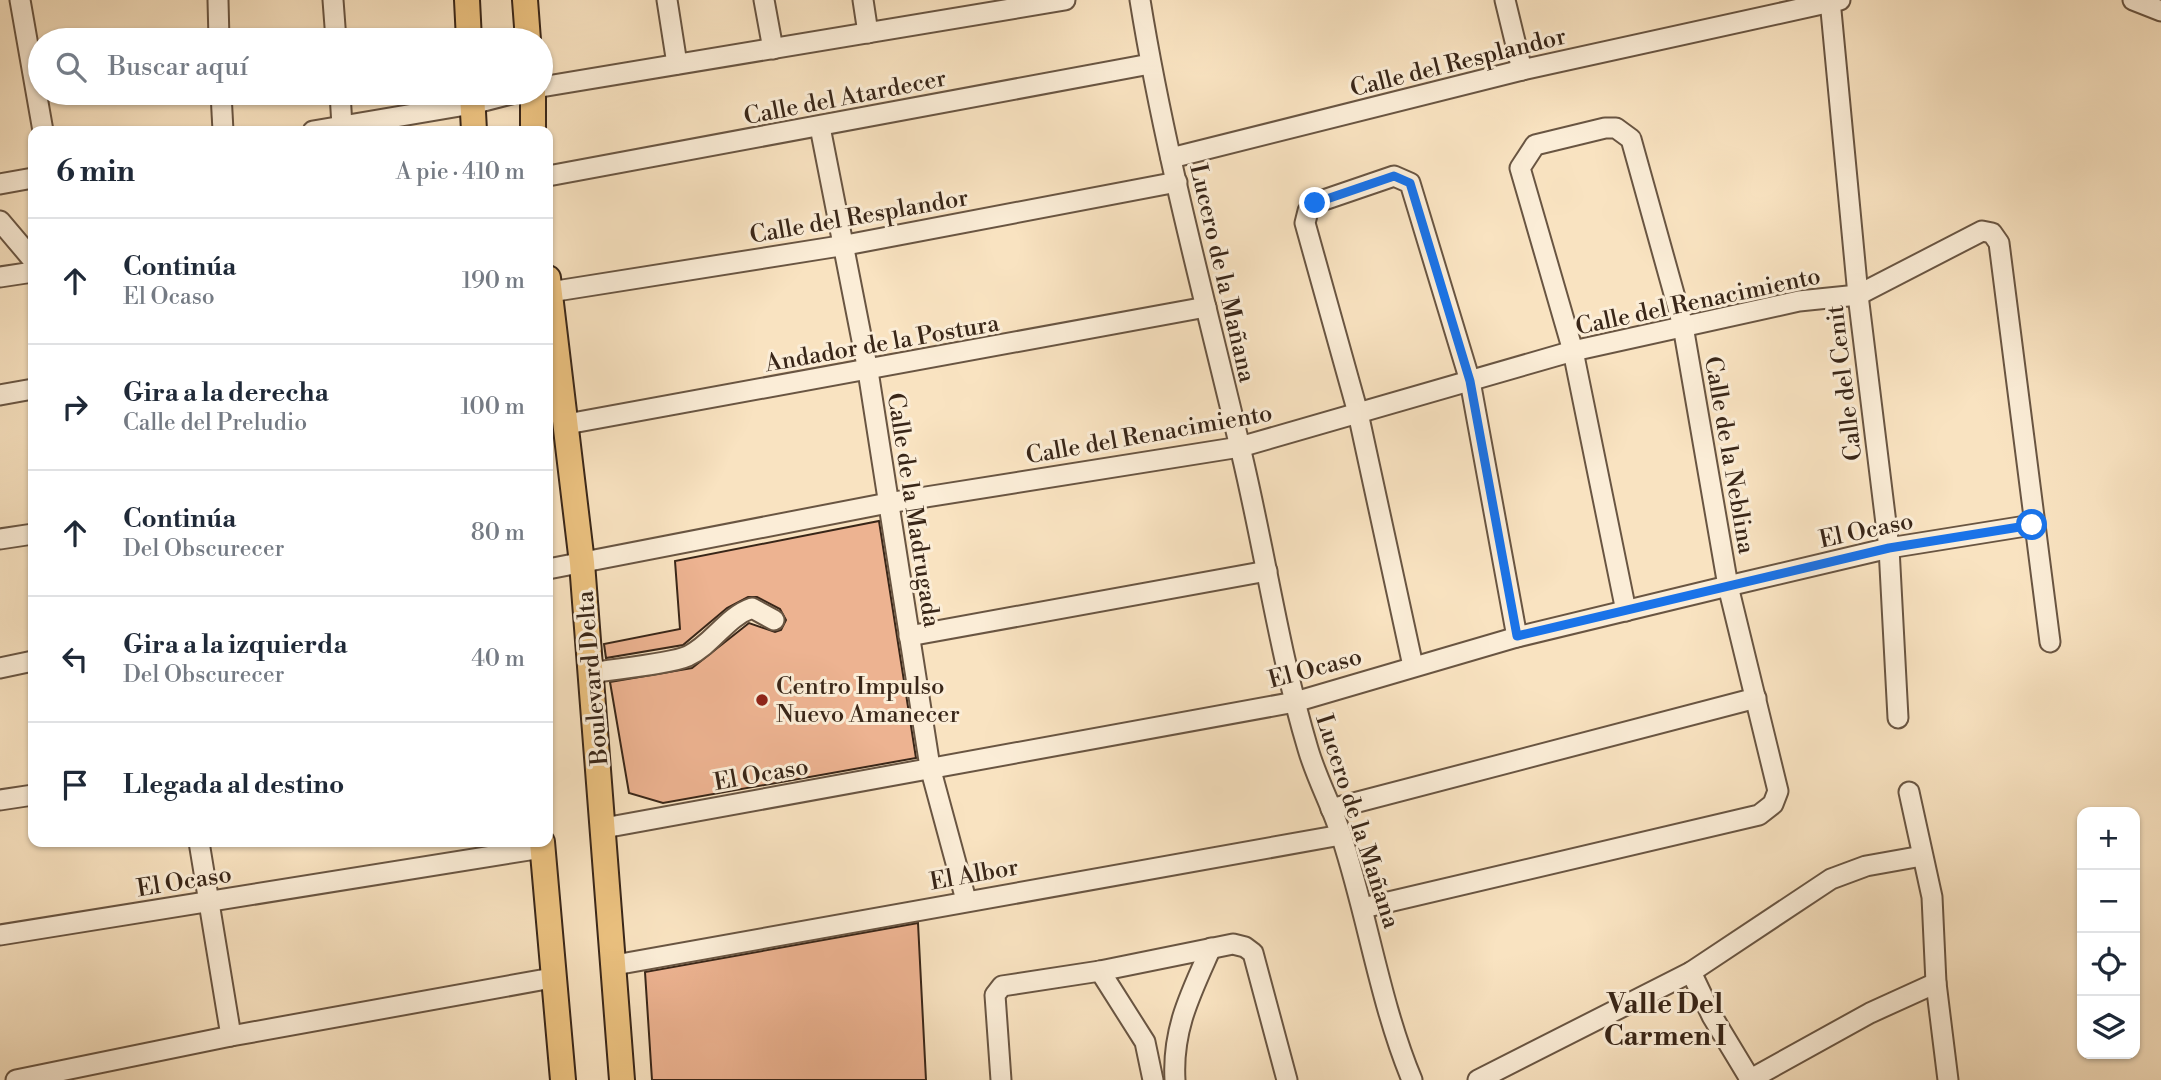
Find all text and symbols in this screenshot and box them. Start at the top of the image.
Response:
street label: Calle del Resplandor [1347,22,1569,104]
search box [28,28,553,105]
icon: search [52,48,90,86]
text: Buscar aquí [108,51,248,83]
street label: Calle del Atardecer [741,64,949,132]
text: 6 min [56,153,135,191]
text: A pie · 410 m [396,158,525,186]
street label: Lucero de la Mañana [1182,161,1262,386]
street label: Calle del Resplandor [747,183,971,251]
route end [1299,187,1330,218]
text: Continúa [123,251,236,283]
street label: Calle del Renacimiento [1573,261,1823,343]
icon: ahead [56,262,94,300]
text: 190 m [462,267,525,295]
text: El Ocaso [123,283,215,311]
street label: Calle del Cenit [1820,303,1869,462]
street label: Andador de la Postura [762,308,1003,380]
street label: Calle de la Neblina [1697,354,1761,557]
text: Gira a la derecha [123,377,329,409]
icon: right [56,388,94,426]
street label: Calle de la Madrugada [880,391,946,630]
text: 100 m [460,393,525,421]
street label: Calle del Renacimiento [1024,399,1275,471]
text: Calle del Preludio [123,409,307,437]
text: Continúa [123,503,236,535]
street label: El Ocaso [1816,506,1916,556]
route start [2016,509,2047,540]
icon: ahead [56,514,94,552]
text: 80 m [471,519,525,547]
text: Del Obscurecer [123,535,284,563]
street label: Boulevard Delta [570,589,616,767]
text: Gira a la izquierda [123,629,347,661]
icon: left [56,640,94,678]
street label: El Ocaso [1265,642,1365,696]
text: 40 m [471,645,525,673]
text: Del Obscurecer [123,661,284,689]
place label: Centro Impulso Nuevo Amanecer [776,672,960,730]
marker: Centro Impulso Nuevo Amanecer [754,692,770,708]
street label: Lucero de la Mañana [1308,710,1406,933]
street label: El Ocaso [711,752,811,798]
icon: arrive [56,766,94,804]
text: Llegada al destino [123,769,344,801]
map controls [2077,807,2140,1059]
button: + [2077,807,2140,870]
street label: El Albor [927,852,1021,898]
street label: El Ocaso [135,860,234,904]
button: − [2077,870,2140,933]
button: locate [2077,933,2140,996]
district label: Valle Del Carmen I [1604,987,1727,1054]
button: layers [2077,996,2140,1059]

